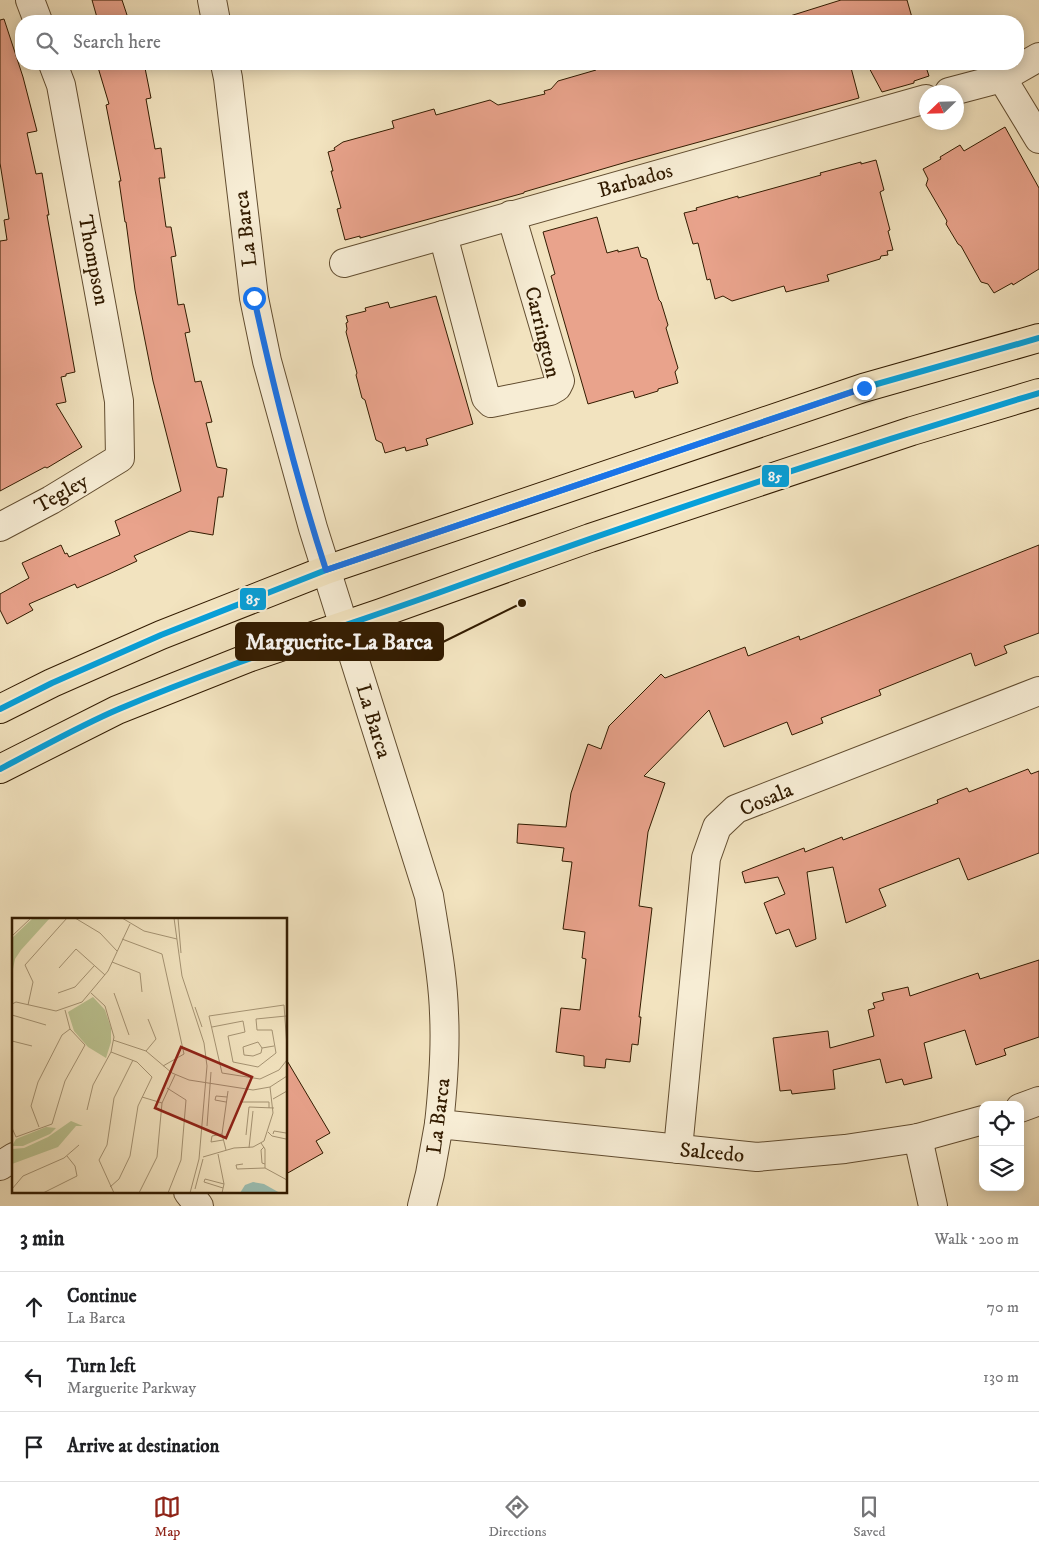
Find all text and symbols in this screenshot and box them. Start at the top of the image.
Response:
search box [15,15,1024,70]
icon: search [33,29,61,57]
text: Search here [73,31,161,54]
north arrow [919,85,964,130]
street label: Barbados [595,158,676,204]
street label: La Barca [228,189,264,268]
street label: Thompson [72,213,115,308]
street label: Carrington [518,284,566,381]
route start [243,287,266,310]
route end [853,377,876,400]
line badge: 85 [761,464,790,488]
street label: Tegley [30,468,94,520]
text: 85 [768,468,782,486]
line badge: 85 [239,587,267,611]
text: 85 [246,591,260,609]
callout: Marguerite-La Barca [236,623,443,660]
text: Marguerite-La Barca [245,629,433,656]
street label: La Barca [349,681,397,762]
street label: Cosala [736,777,797,823]
inset map [12,918,288,1194]
street label: La Barca [421,1077,457,1156]
map controls [979,1101,1024,1191]
button: locate [979,1101,1024,1146]
street label: Salcedo [679,1137,745,1169]
button: layers [979,1146,1024,1191]
text: 3 min [20,1226,65,1252]
text: Walk · 200 m [935,1229,1019,1249]
text: Continue [67,1285,137,1308]
icon: ahead [20,1293,48,1321]
text: 70 m [987,1297,1019,1317]
text: La Barca [67,1308,125,1328]
text: Turn left [67,1355,136,1378]
icon: left [20,1363,48,1391]
text: 130 m [983,1367,1019,1387]
text: Marguerite Parkway [67,1378,196,1398]
icon: arrive [20,1433,48,1461]
text: Arrive at destination [67,1435,219,1458]
tab: Map [153,1493,181,1541]
tab: Directions [488,1493,546,1541]
tab: Saved [853,1493,886,1541]

